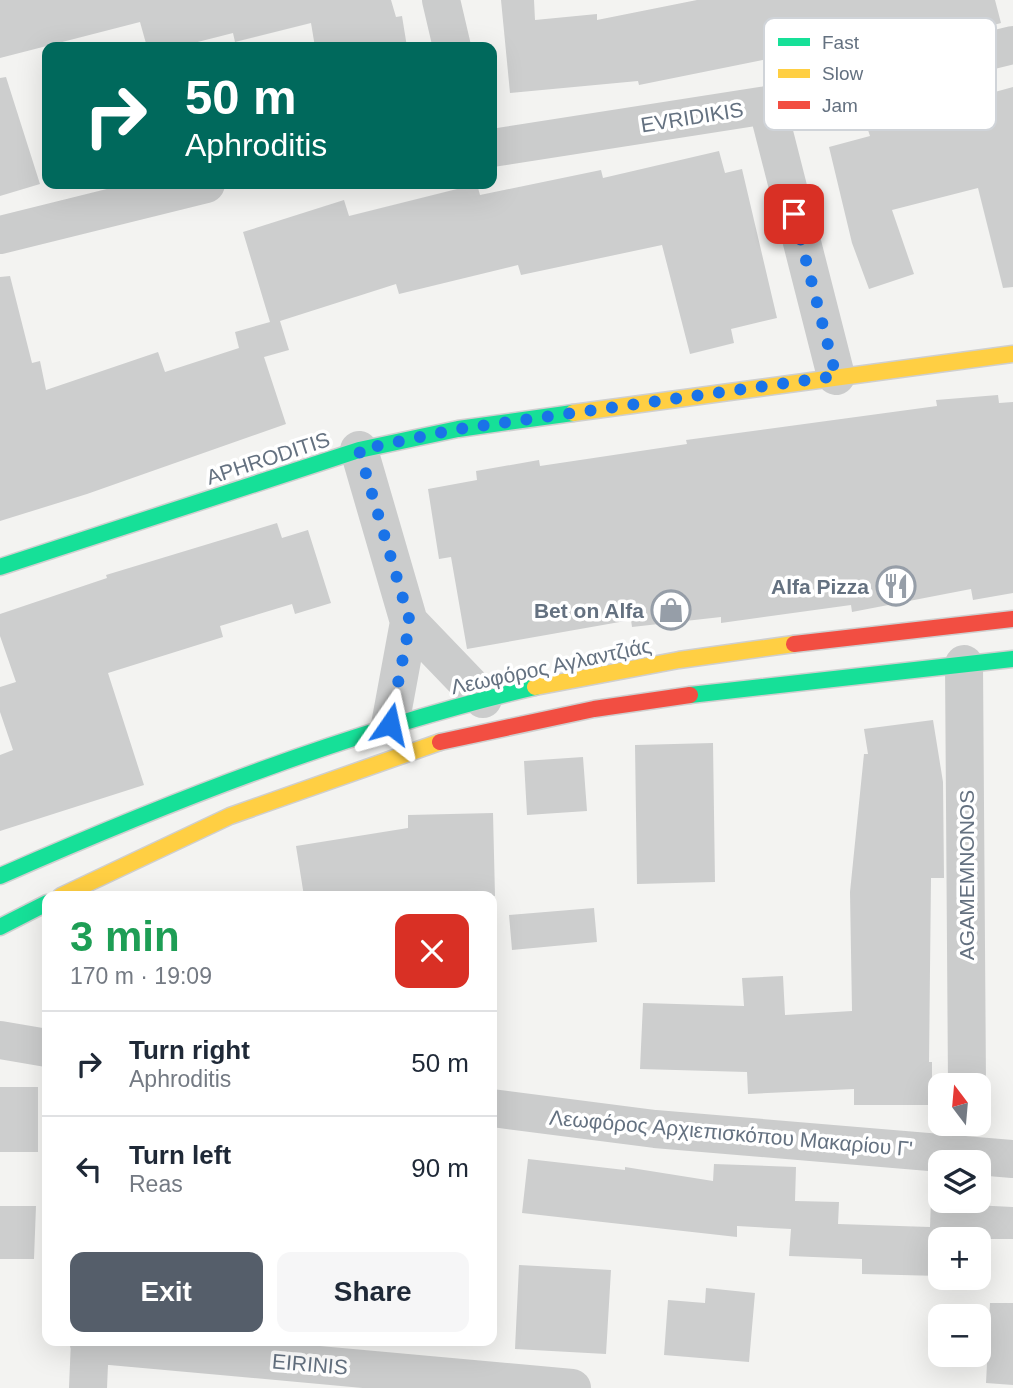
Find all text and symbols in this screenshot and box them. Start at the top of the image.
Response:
legend [764,18,996,130]
text: Fast [822,32,860,53]
text: Slow [822,63,863,84]
icon: right [70,70,161,161]
text: 50 m [185,70,297,124]
text: Jam [822,95,858,116]
street label: EVRIDIKIS [639,98,745,136]
text: Aphroditis [185,127,327,163]
pin [764,184,824,244]
icon: arrive [775,195,813,233]
street label: APHRODITIS [203,427,333,489]
restaurant icon: Alfa Pizza [875,565,917,607]
place label: Alfa Pizza [771,575,869,598]
shop icon: Bet on Alfa [650,589,692,631]
place label: Bet on Alfa [534,599,644,622]
street label: Λεωφόρος Αγλαντζιάς [449,634,653,698]
position arrow [353,687,427,761]
street label: AGAMEMNONOS [955,790,978,960]
text: 3 min [70,913,180,960]
button: close [395,914,469,988]
text: 170 m · 19:09 [70,963,212,989]
text: Turn right [129,1035,250,1065]
icon: right [70,1045,108,1083]
text: 50 m [411,1048,469,1078]
text: Aphroditis [129,1066,231,1092]
north arrow [928,1073,990,1136]
map controls [928,1073,991,1367]
street label: Λεωφόρος Αρχιεπισκόπου Μακαρίου Γ' [548,1106,914,1160]
text: Turn left [129,1140,231,1170]
icon: left [70,1150,108,1188]
button: layers [928,1150,991,1213]
text: 90 m [411,1153,469,1183]
text: Reas [129,1171,183,1197]
button: + [928,1227,991,1290]
button: Exit [70,1252,263,1332]
button: Share [277,1252,469,1332]
button: − [928,1304,991,1367]
street label: EIRINIS [271,1349,349,1379]

